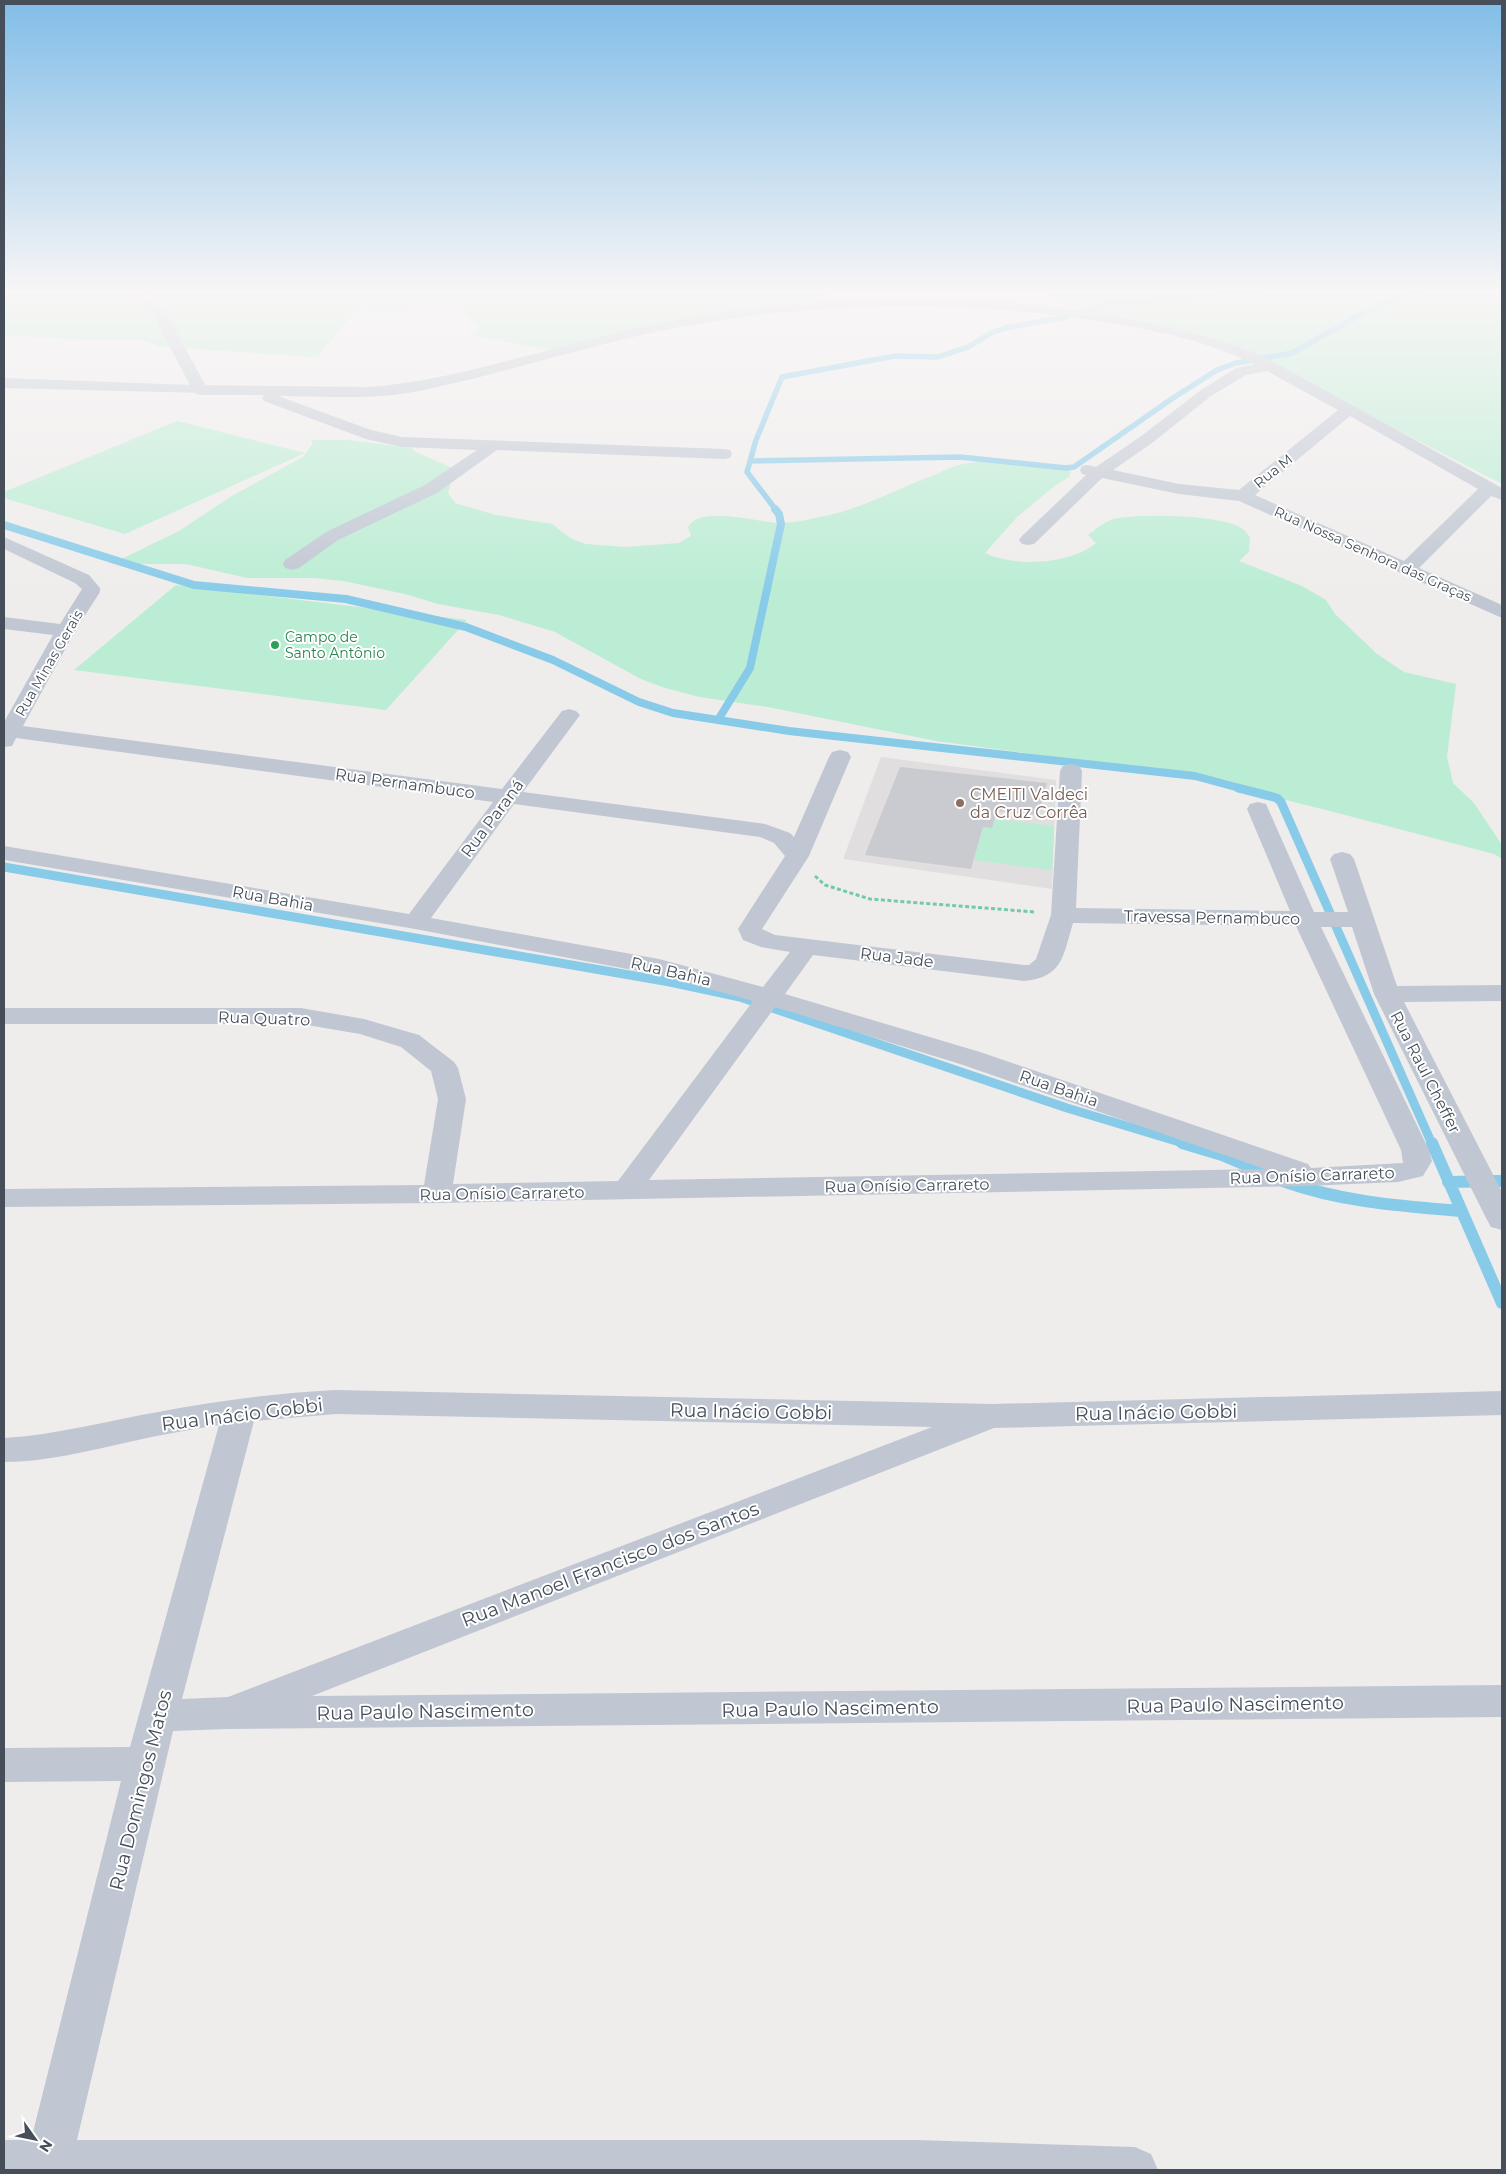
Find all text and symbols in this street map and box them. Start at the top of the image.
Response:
street label: Rua M [1250,450,1296,492]
street label: Rua Nossa Senhora das Graças [1271,502,1475,606]
street label: Rua Minas Gerais [11,606,87,719]
place label: Campo de Santo Antônio [285,628,385,662]
marker: Campo de Santo Antônio [269,639,281,651]
street label: Rua Pernambuco [334,764,476,803]
street label: Rua Paraná [457,776,528,861]
place label: CMEITI Valdeci da Cruz Corrêa [970,785,1088,822]
marker: CMEITI Valdeci da Cruz Corrêa [954,797,966,809]
street label: Rua Bahia [231,882,315,915]
street label: Travessa Pernambuco [1124,906,1300,929]
street label: Rua Jade [859,944,935,971]
street label: Rua Bahia [629,953,713,990]
street label: Rua Quatro [218,1007,310,1030]
street label: Rua Raul Cheffer [1386,1008,1465,1137]
street label: Rua Bahia [1017,1066,1101,1111]
street label: Rua Onísio Carrareto [1229,1163,1395,1188]
street label: Rua Onísio Carrareto [824,1175,990,1196]
street label: Rua Onísio Carrareto [419,1183,585,1204]
street label: Rua Inácio Gobbi [160,1393,324,1436]
street label: Rua Inácio Gobbi [670,1399,832,1424]
street label: Rua Inácio Gobbi [1075,1400,1237,1425]
street label: Rua Manoel Francisco dos Santos [458,1497,762,1632]
street label: Rua Domingos Matos [104,1688,177,1893]
street label: Rua Paulo Nascimento [1126,1691,1344,1718]
street label: Rua Paulo Nascimento [721,1695,939,1722]
street label: Rua Paulo Nascimento [316,1698,534,1725]
north arrow [10,2114,60,2164]
text: N [35,2136,57,2156]

